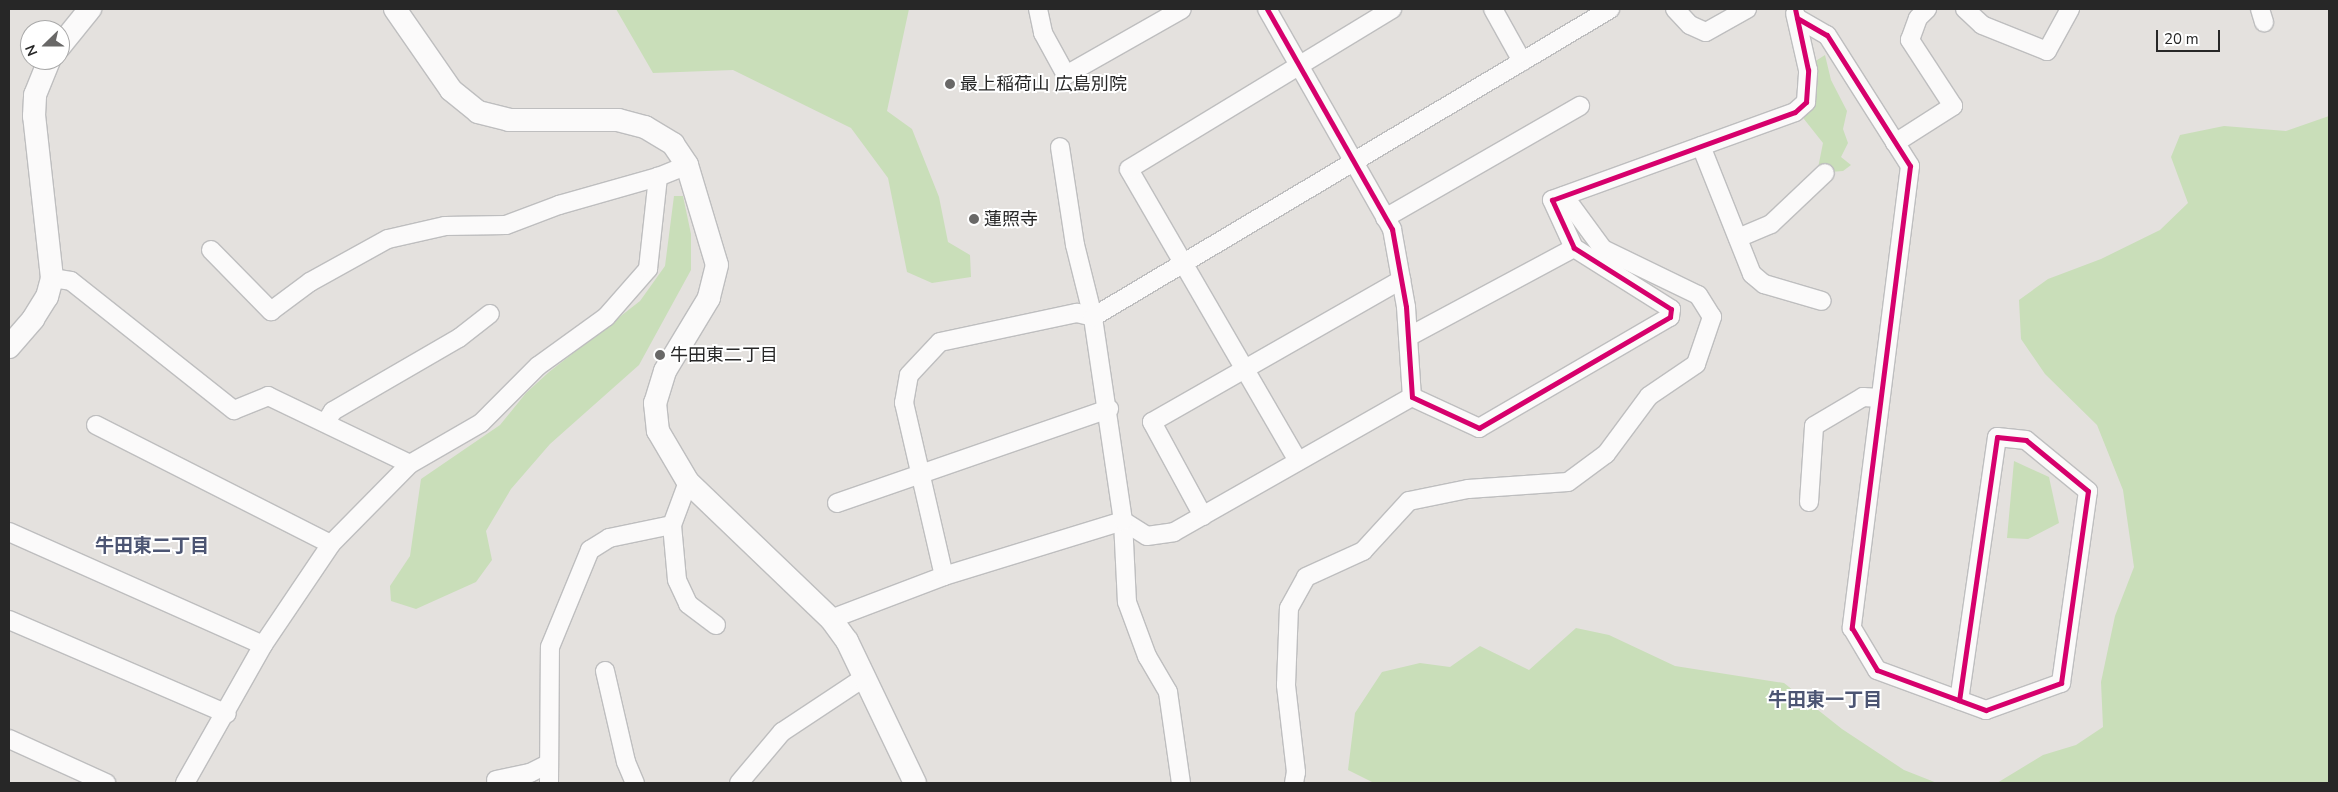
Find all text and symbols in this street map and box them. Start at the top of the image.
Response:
north arrow [20,20,70,70]
scale bar [2158,20,2222,52]
text: 20 m [2164,29,2199,49]
text: N [21,42,42,59]
place label: 最上稲荷山 広島別院 [960,73,1127,95]
marker: 最上稲荷山 広島別院 [944,78,956,90]
place label: 蓮照寺 [984,208,1038,230]
marker: 蓮照寺 [968,213,980,225]
place label: 牛田東二丁目 [670,344,778,366]
marker: 牛田東二丁目 [654,349,666,361]
district label: 牛田東二丁目 [95,536,209,558]
district label: 牛田東一丁目 [1768,690,1882,712]

